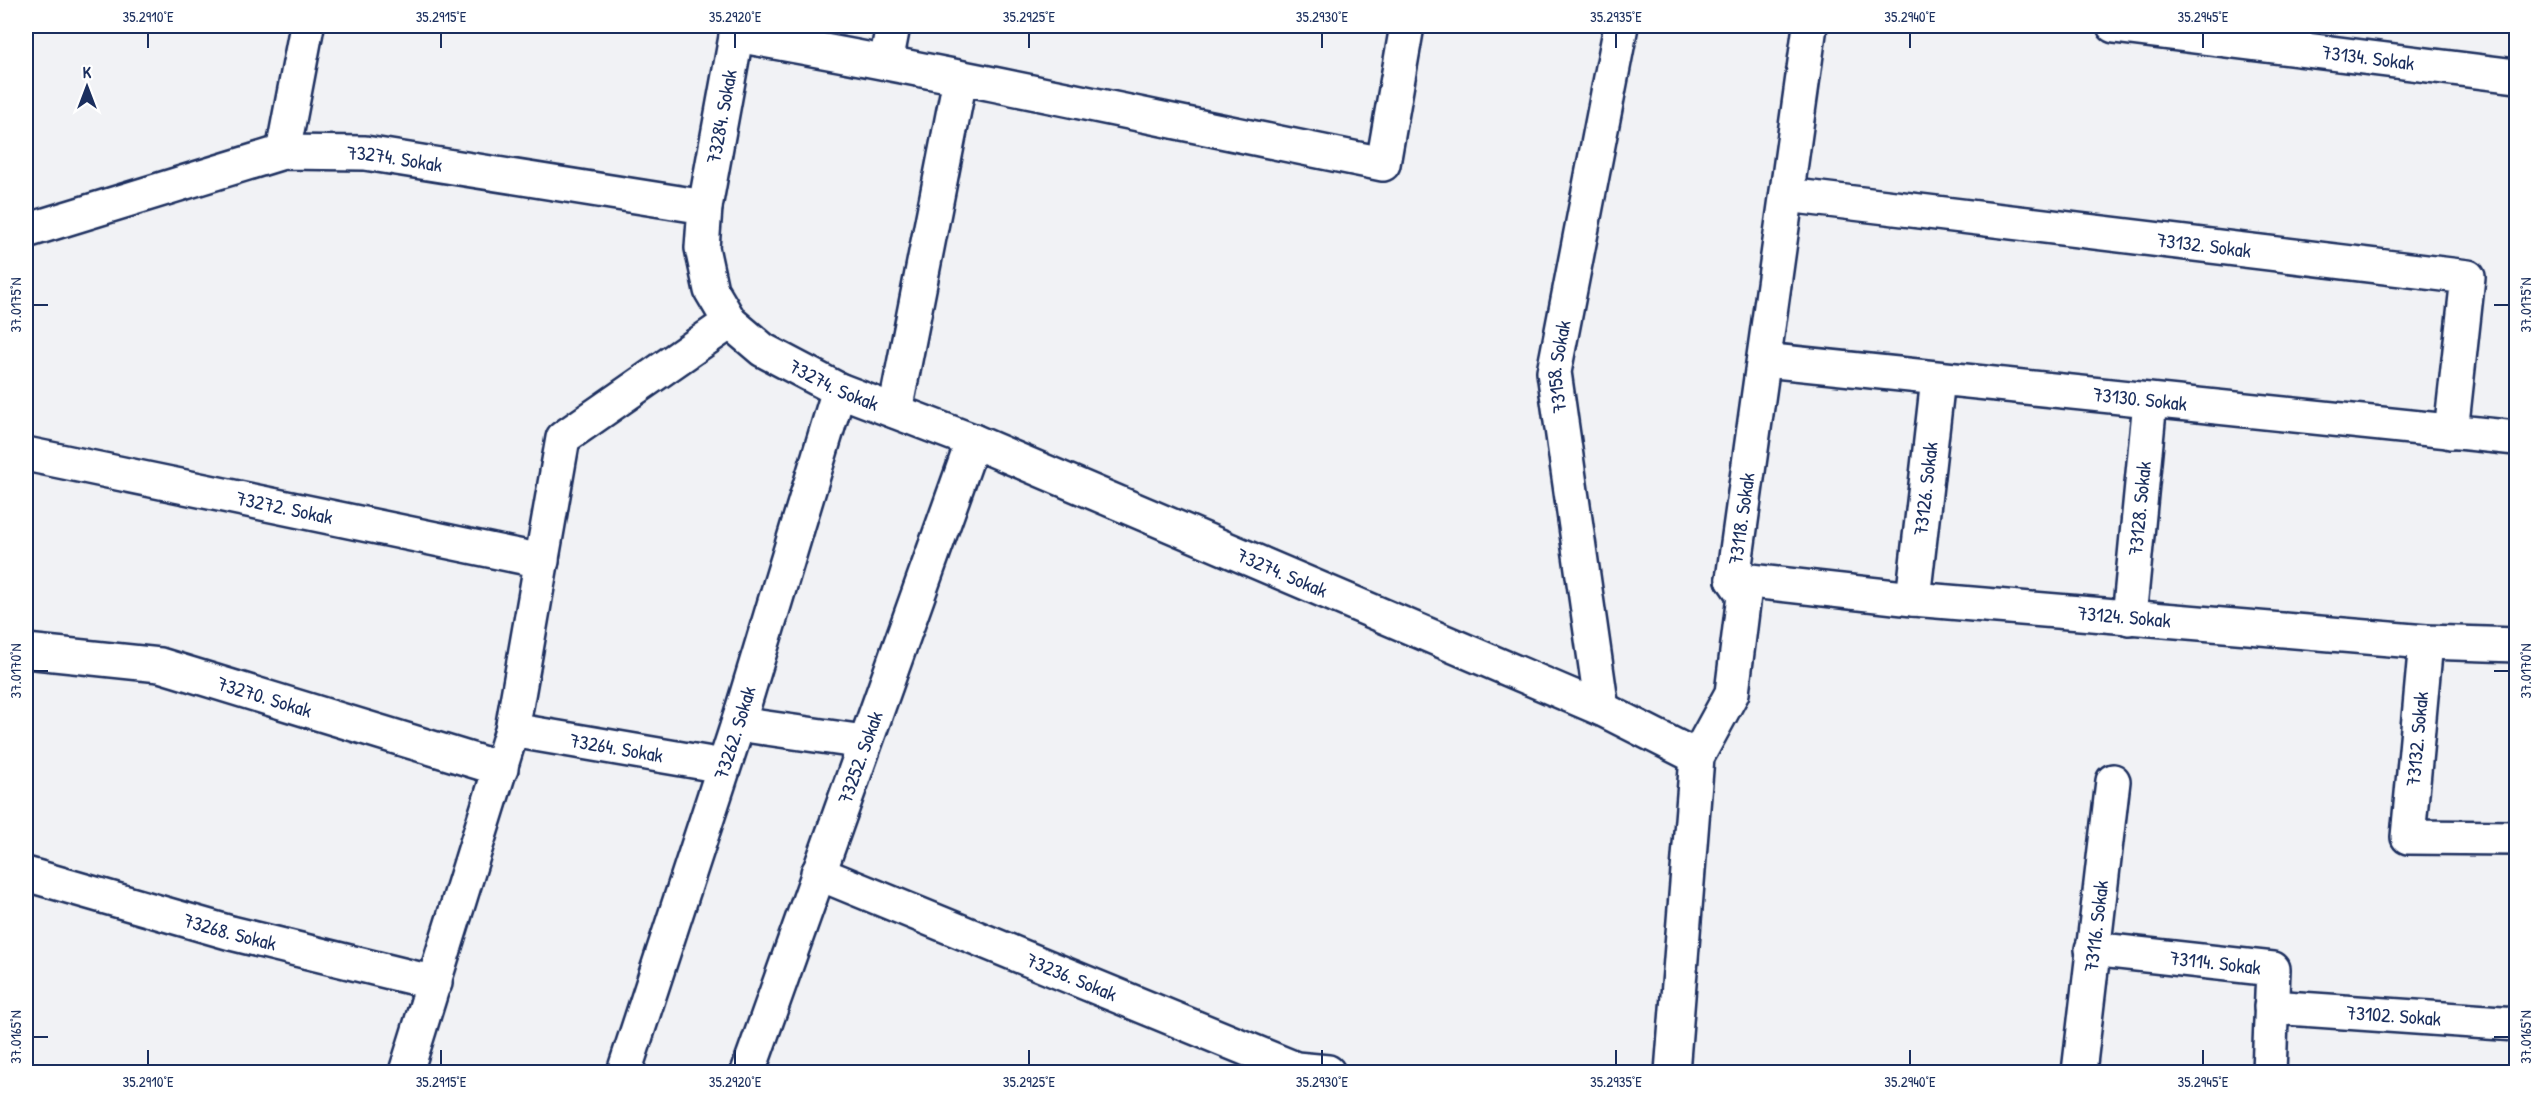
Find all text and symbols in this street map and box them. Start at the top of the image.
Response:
text: 35.2910°E [122,6,174,27]
text: 35.2915°E [416,6,467,27]
text: 35.2920°E [709,6,762,27]
text: 35.2925°E [1003,6,1056,27]
text: 35.2930°E [1296,6,1349,27]
text: 35.2935°E [1590,6,1642,27]
text: 35.2940°E [1884,6,1936,27]
text: 35.2945°E [2178,6,2229,27]
street label: 73134. Sokak [2320,38,2416,76]
north arrow [57,57,117,117]
text: K [83,61,92,83]
street label: 73284. Sokak [699,67,743,166]
street label: 73274. Sokak [347,139,444,178]
street label: 73132. Sokak [2155,226,2253,264]
text: 37.0175°N [5,278,26,332]
text: 37.0175°N [2515,278,2536,332]
street label: 73158. Sokak [1540,318,1577,415]
street label: 73274. Sokak [785,352,883,417]
street label: 73130. Sokak [2092,380,2189,417]
street label: 73126. Sokak [1906,440,1944,537]
street label: 73128. Sokak [2121,460,2157,557]
street label: 73118. Sokak [1721,471,1761,566]
street label: 73272. Sokak [234,484,335,530]
street label: 73274. Sokak [1233,541,1332,604]
street label: 73124. Sokak [2076,599,2172,634]
text: 37.0170°N [5,643,26,699]
text: 37.0170°N [2515,643,2536,699]
street label: 73270. Sokak [214,669,315,724]
street label: 73262. Sokak [707,683,762,783]
street label: 73132. Sokak [2399,690,2434,787]
street label: 73252. Sokak [831,707,889,807]
street label: 73264. Sokak [568,726,665,769]
street label: 73116. Sokak [2077,879,2114,973]
street label: 73268. Sokak [180,906,279,957]
street label: 73114. Sokak [2168,944,2262,981]
street label: 73236. Sokak [1022,946,1121,1007]
street label: 73102. Sokak [2345,998,2442,1032]
text: 37.0165°N [5,1010,26,1064]
text: 37.0165°N [2515,1010,2536,1064]
text: 35.2910°E [122,1071,174,1092]
text: 35.2915°E [416,1071,467,1092]
text: 35.2920°E [709,1071,762,1092]
text: 35.2925°E [1003,1071,1056,1092]
text: 35.2930°E [1296,1071,1349,1092]
text: 35.2935°E [1590,1071,1642,1092]
text: 35.2940°E [1884,1071,1936,1092]
text: 35.2945°E [2178,1071,2229,1092]

